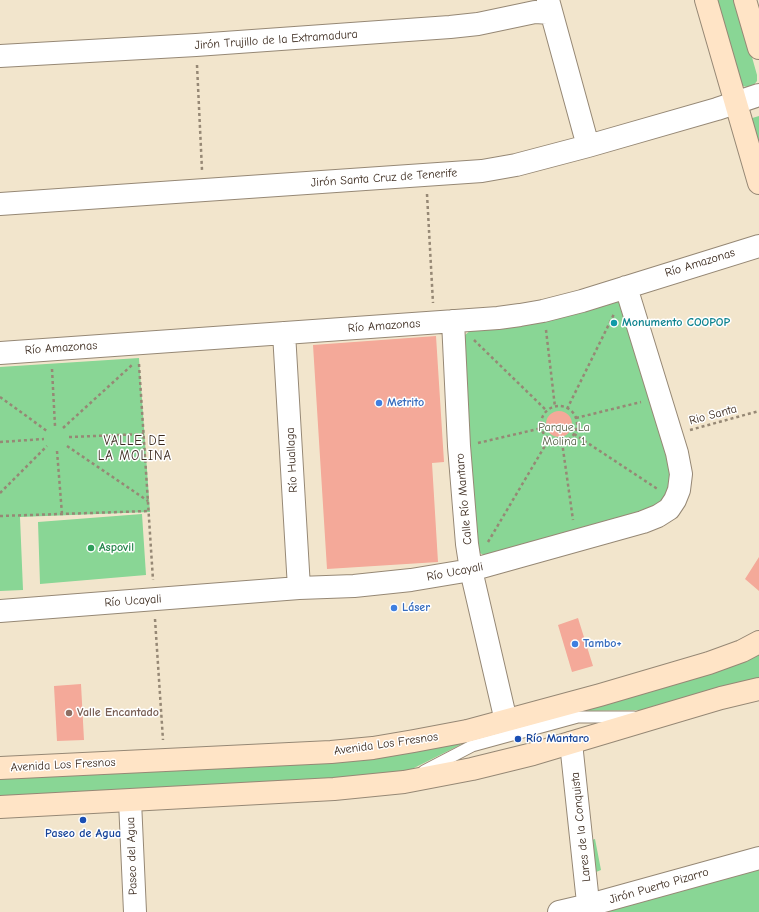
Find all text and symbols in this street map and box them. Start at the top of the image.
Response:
street label: Jirón Trujillo de la Extramadura [194,27,358,53]
street label: Jirón Santa Cruz de Tenerife [310,166,458,190]
street label: Río Amazonas [663,246,737,280]
street label: Río Amazonas [347,316,421,336]
place label: Monumento COOPOP [622,316,730,330]
marker: Monumento COOPOP [609,318,619,328]
street label: Río Amazonas [24,338,98,358]
place label: Metrito [387,396,424,410]
marker: Metrito [374,398,384,408]
street label: Rio Santa [687,402,739,428]
park label: Parque La Molina 1 [538,421,590,449]
street label: Río Huallaga [283,427,301,493]
district label: VALLE DE LA MOLINA [98,433,172,464]
street label: Calle Río Mantaro [453,452,475,546]
place label: Aspovil [99,541,134,555]
marker: Aspovil [86,543,96,553]
street label: Río Ucayali [426,559,484,585]
street label: Río Ucayali [104,592,162,610]
place label: Láser [402,601,430,615]
marker: Láser [389,603,399,613]
place label: Tambo+ [583,637,622,651]
marker: Tambo+ [570,639,580,649]
place label: Valle Encantado [77,706,159,720]
marker: Valle Encantado [64,708,74,718]
street label: Avenida Los Fresnos [333,730,439,758]
place label: Río Mantaro [526,732,589,746]
marker: Río Mantaro [513,734,523,744]
street label: Avenida Los Fresnos [10,755,116,775]
street label: Lares de la Conquista [568,771,594,883]
marker: Paseo de Agua [78,815,88,825]
street label: Paseo del Agua [123,817,141,895]
place label: Paseo de Agua [45,827,121,841]
street label: Jirón Puerto Pizarro [608,865,710,907]

